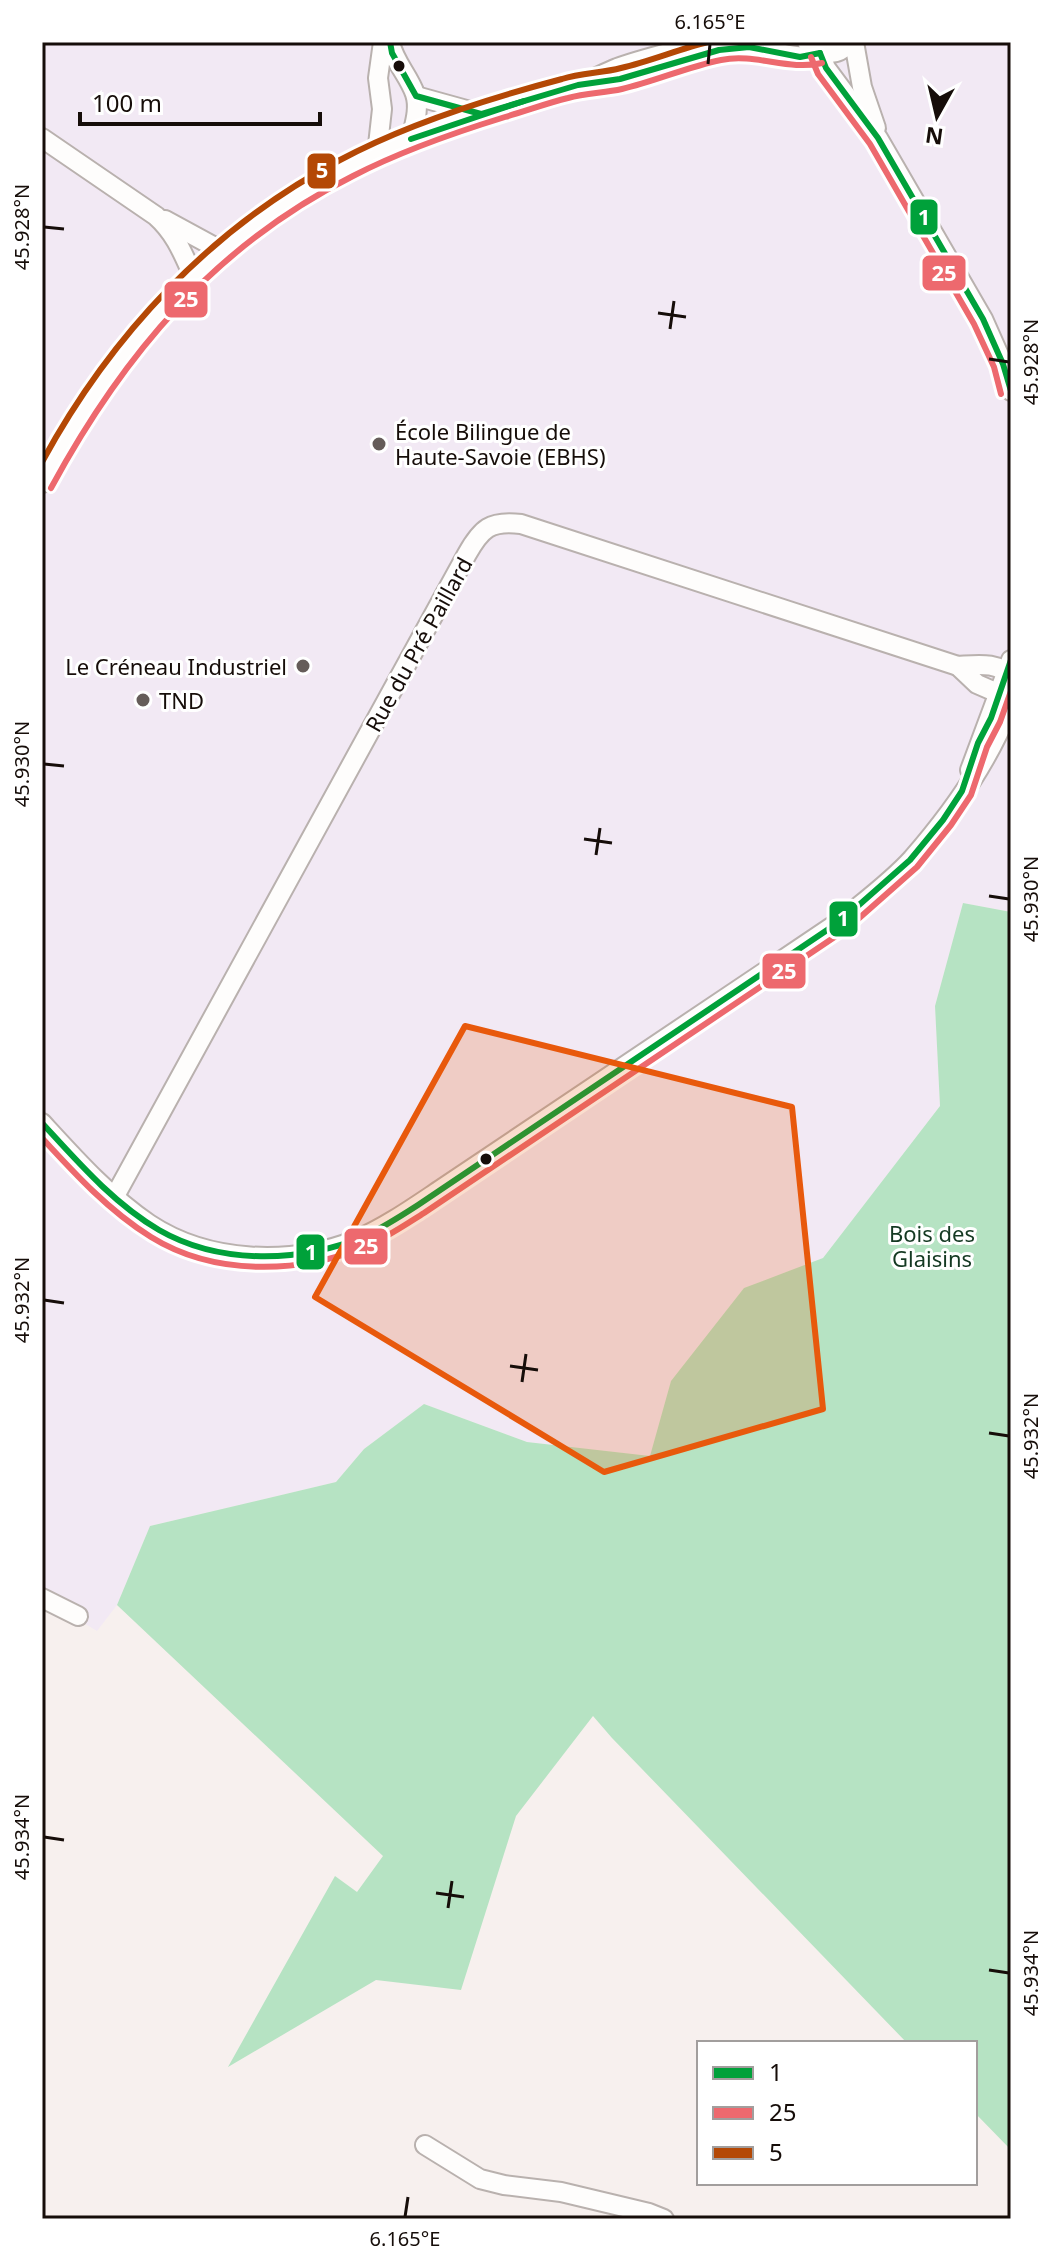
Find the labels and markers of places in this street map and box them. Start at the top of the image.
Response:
unlabelled marker [391,58,407,74]
place label: École Bilingue de Haute-Savoie (EBHS) [395,416,606,471]
marker: École Bilingue de Haute-Savoie (EBHS) [370,435,388,453]
place label: Le Créneau Industriel [65,651,287,681]
marker: Le Créneau Industriel [294,657,312,675]
place label: TND [159,685,204,715]
marker: TND [134,691,152,709]
unlabelled marker [478,1151,494,1167]

